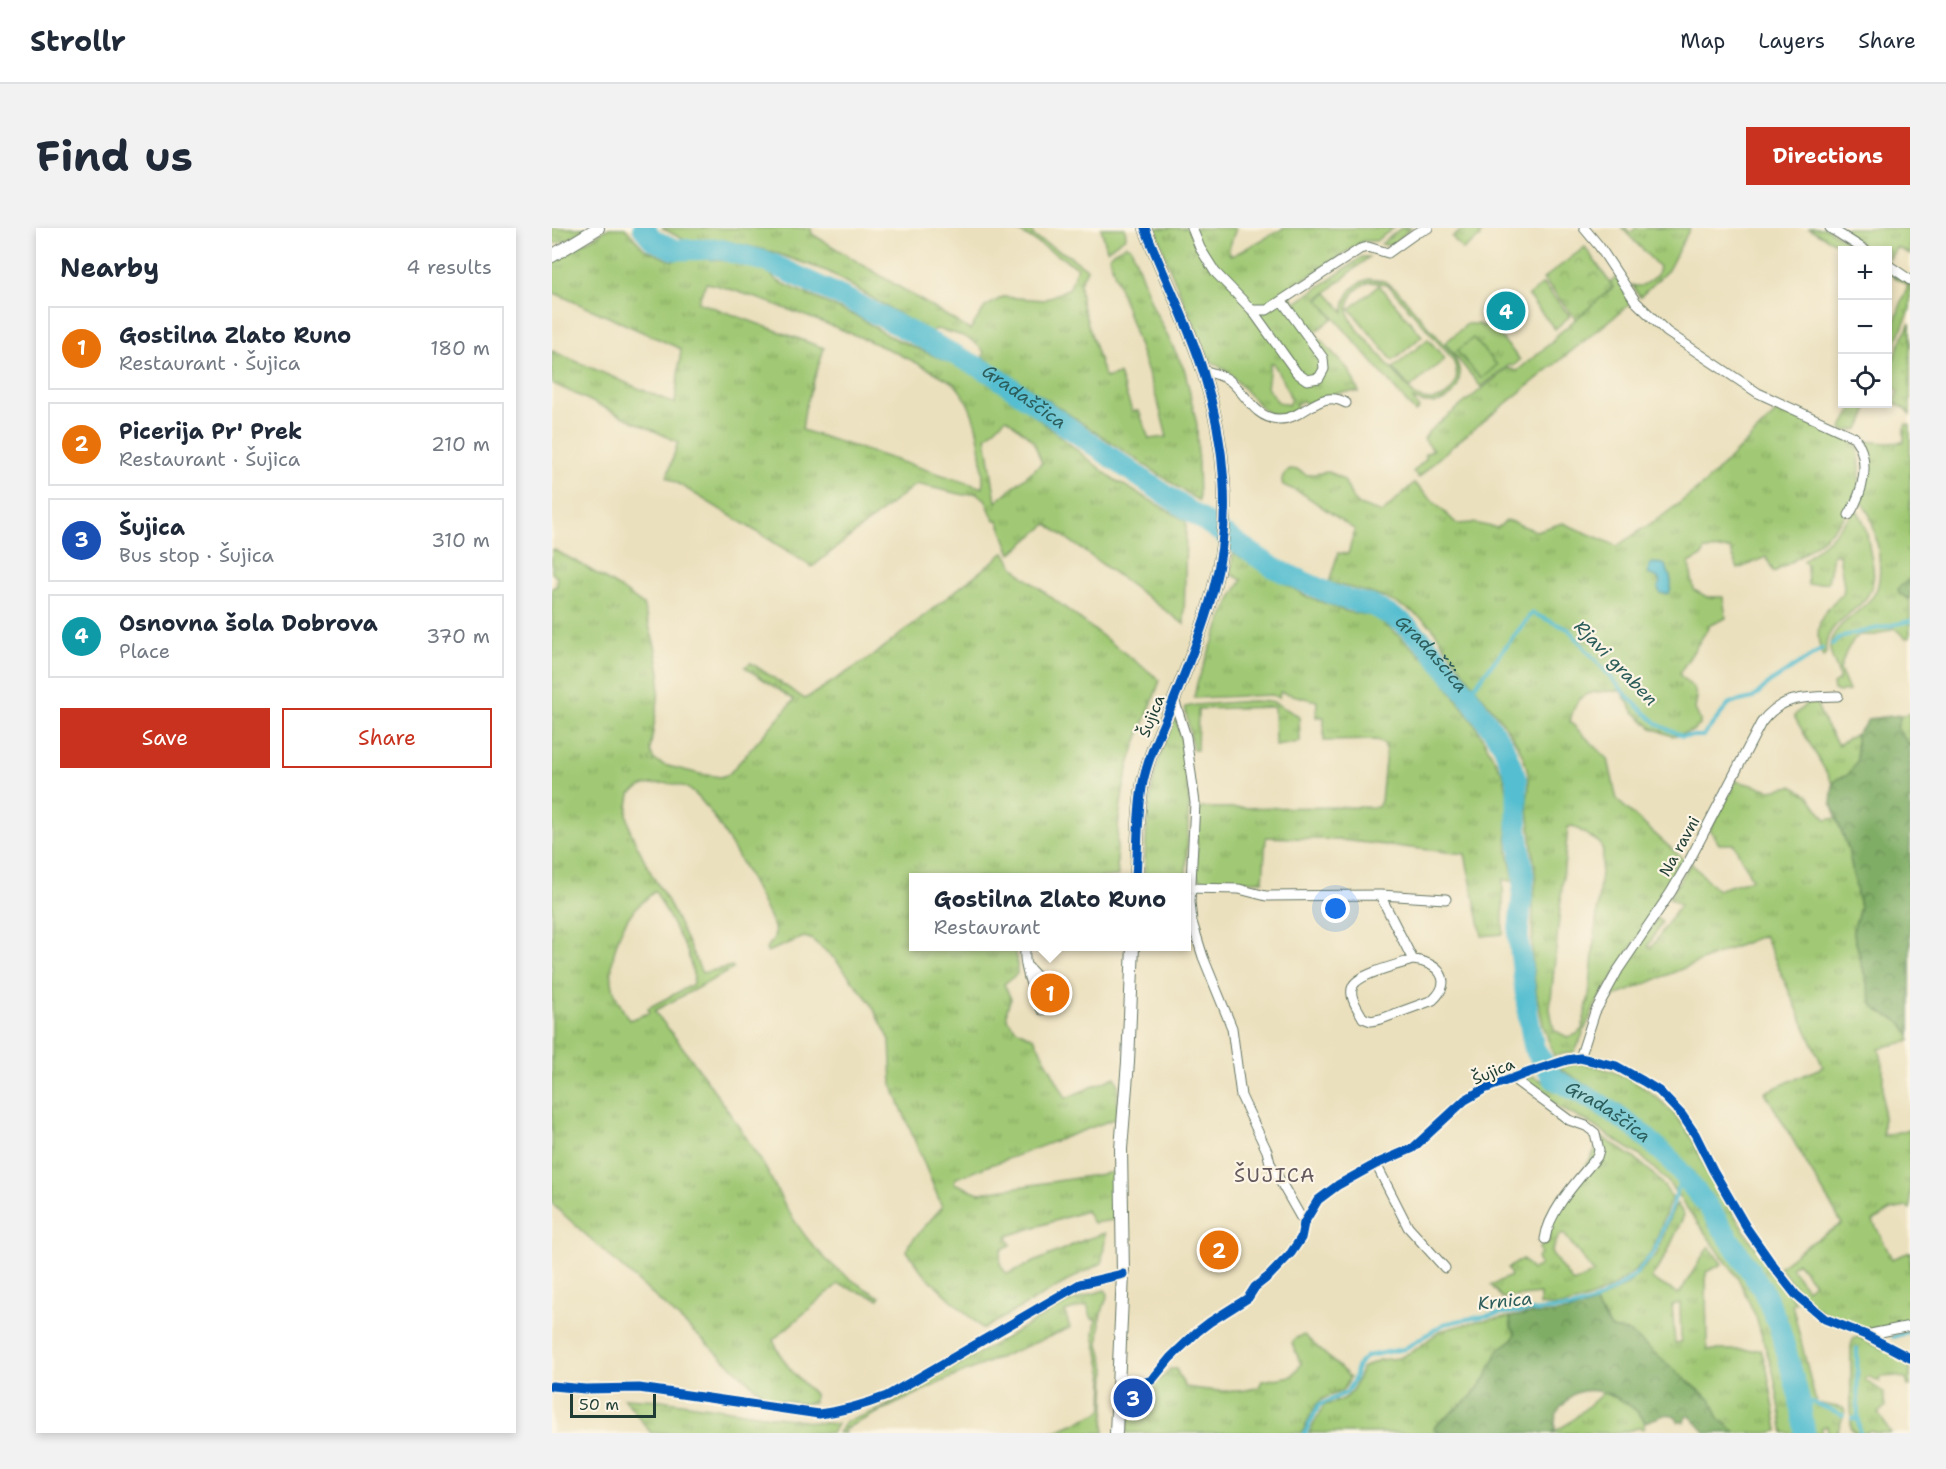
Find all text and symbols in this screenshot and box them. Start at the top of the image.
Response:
text: Strollr [30,22,126,60]
text: Map [1680,27,1725,55]
text: Layers [1758,27,1825,55]
text: Share [1858,27,1916,55]
button: Directions [1746,127,1910,185]
text: Find us [36,128,193,184]
map controls [1838,246,1892,408]
button: + [1838,246,1892,300]
text: Nearby [60,250,159,285]
text: 4 results [406,254,492,280]
pin: 4 [1486,288,1526,334]
button: − [1838,300,1892,354]
text: Gostilna Zlato Runo [119,321,351,350]
text: 1 [77,335,86,361]
text: 180 m [430,335,490,361]
text: Restaurant · Šujica [119,350,300,376]
button: locate [1838,354,1892,408]
water label: Gradaščica [978,359,1071,434]
text: Picerija Pr' Prek [119,417,302,446]
text: 2 [75,431,89,457]
text: 210 m [431,431,490,457]
text: Restaurant · Šujica [119,446,300,472]
text: Šujica [119,513,185,542]
text: 3 [75,527,89,553]
text: 310 m [431,527,490,553]
text: Bus stop · Šujica [119,542,274,568]
text: Osnovna šola Dobrova [119,609,378,638]
water label: Gradaščica [1390,609,1473,698]
water label: Rjavi graben [1569,615,1663,711]
text: 4 [75,623,89,649]
text: 370 m [426,623,490,649]
text: Place [119,638,170,664]
street label: Šujica [1133,692,1169,740]
button: Save [60,708,270,768]
button: Share [282,708,492,768]
street label: Na ravni [1654,812,1705,880]
popup [909,873,1191,951]
text: Gostilna Zlato Runo [934,885,1166,914]
your location [1321,894,1350,923]
text: Restaurant [934,914,1041,940]
pin: 1 [1030,970,1070,1016]
street label: Šujica [1469,1053,1518,1090]
water label: Gradaščica [1561,1075,1656,1148]
district label: ŠUJICA [1234,1162,1316,1188]
pin: 2 [1200,1228,1238,1272]
water label: Krnica [1476,1286,1534,1316]
pin: 3 [1114,1376,1152,1420]
scale bar [570,1391,656,1418]
text: 50 m [579,1394,619,1415]

